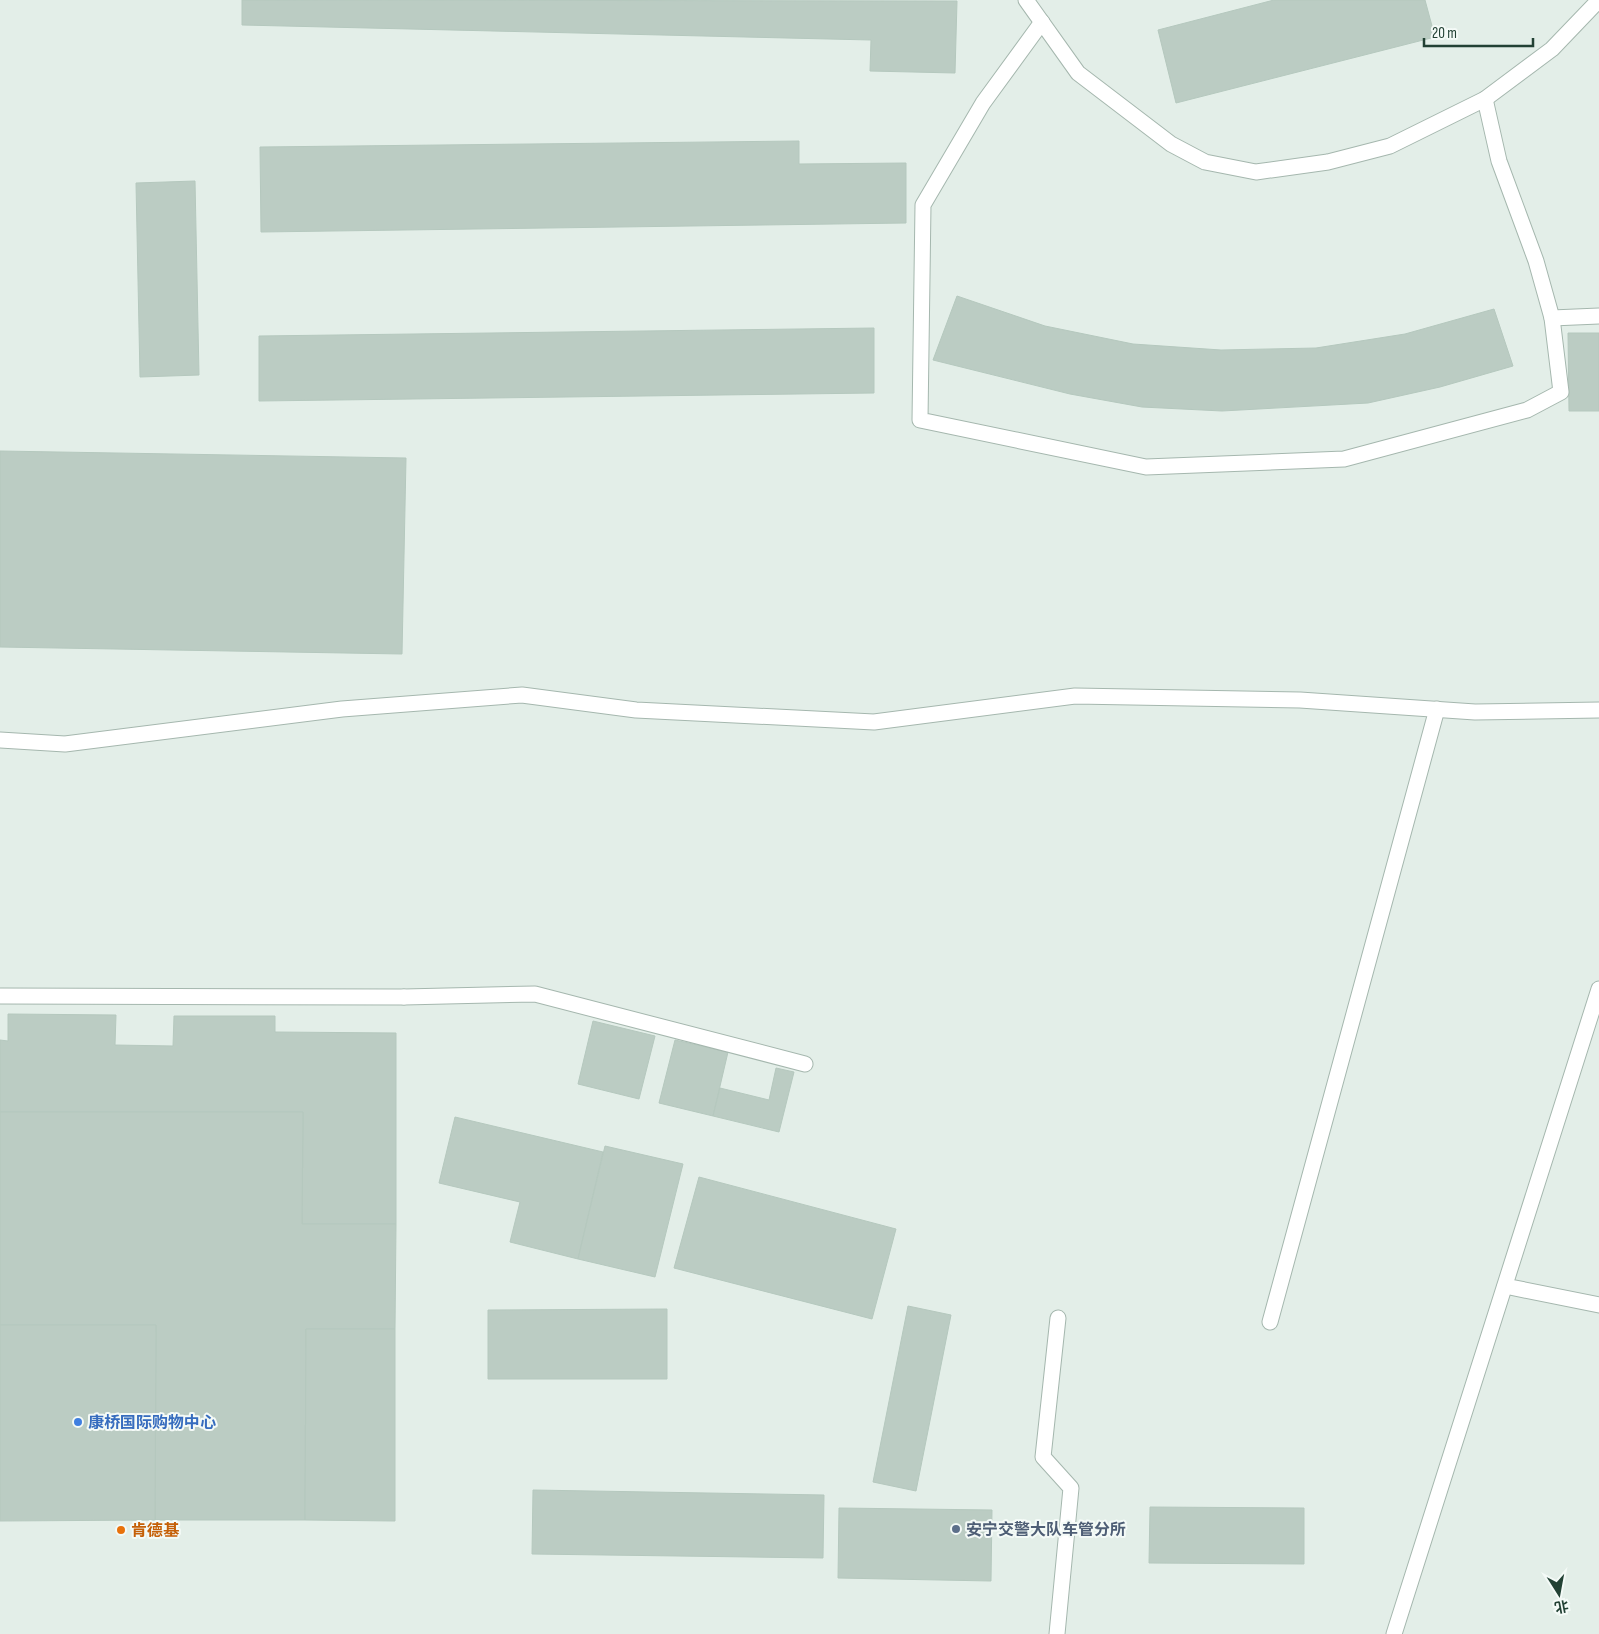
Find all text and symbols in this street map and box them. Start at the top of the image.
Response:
scale bar [1424,15,1533,47]
text: 20 m [1432,24,1457,43]
place label: 康桥国际购物中心 [88,1414,216,1433]
marker: 康桥国际购物中心 [72,1416,84,1428]
place label: 安宁交警大队车管分所 [966,1520,1126,1540]
place label: 肯德基 [131,1521,180,1541]
marker: 安宁交警大队车管分所 [950,1523,962,1535]
marker: 肯德基 [115,1524,127,1536]
north arrow [1534,1569,1584,1619]
text: 北 [1553,1597,1570,1616]

